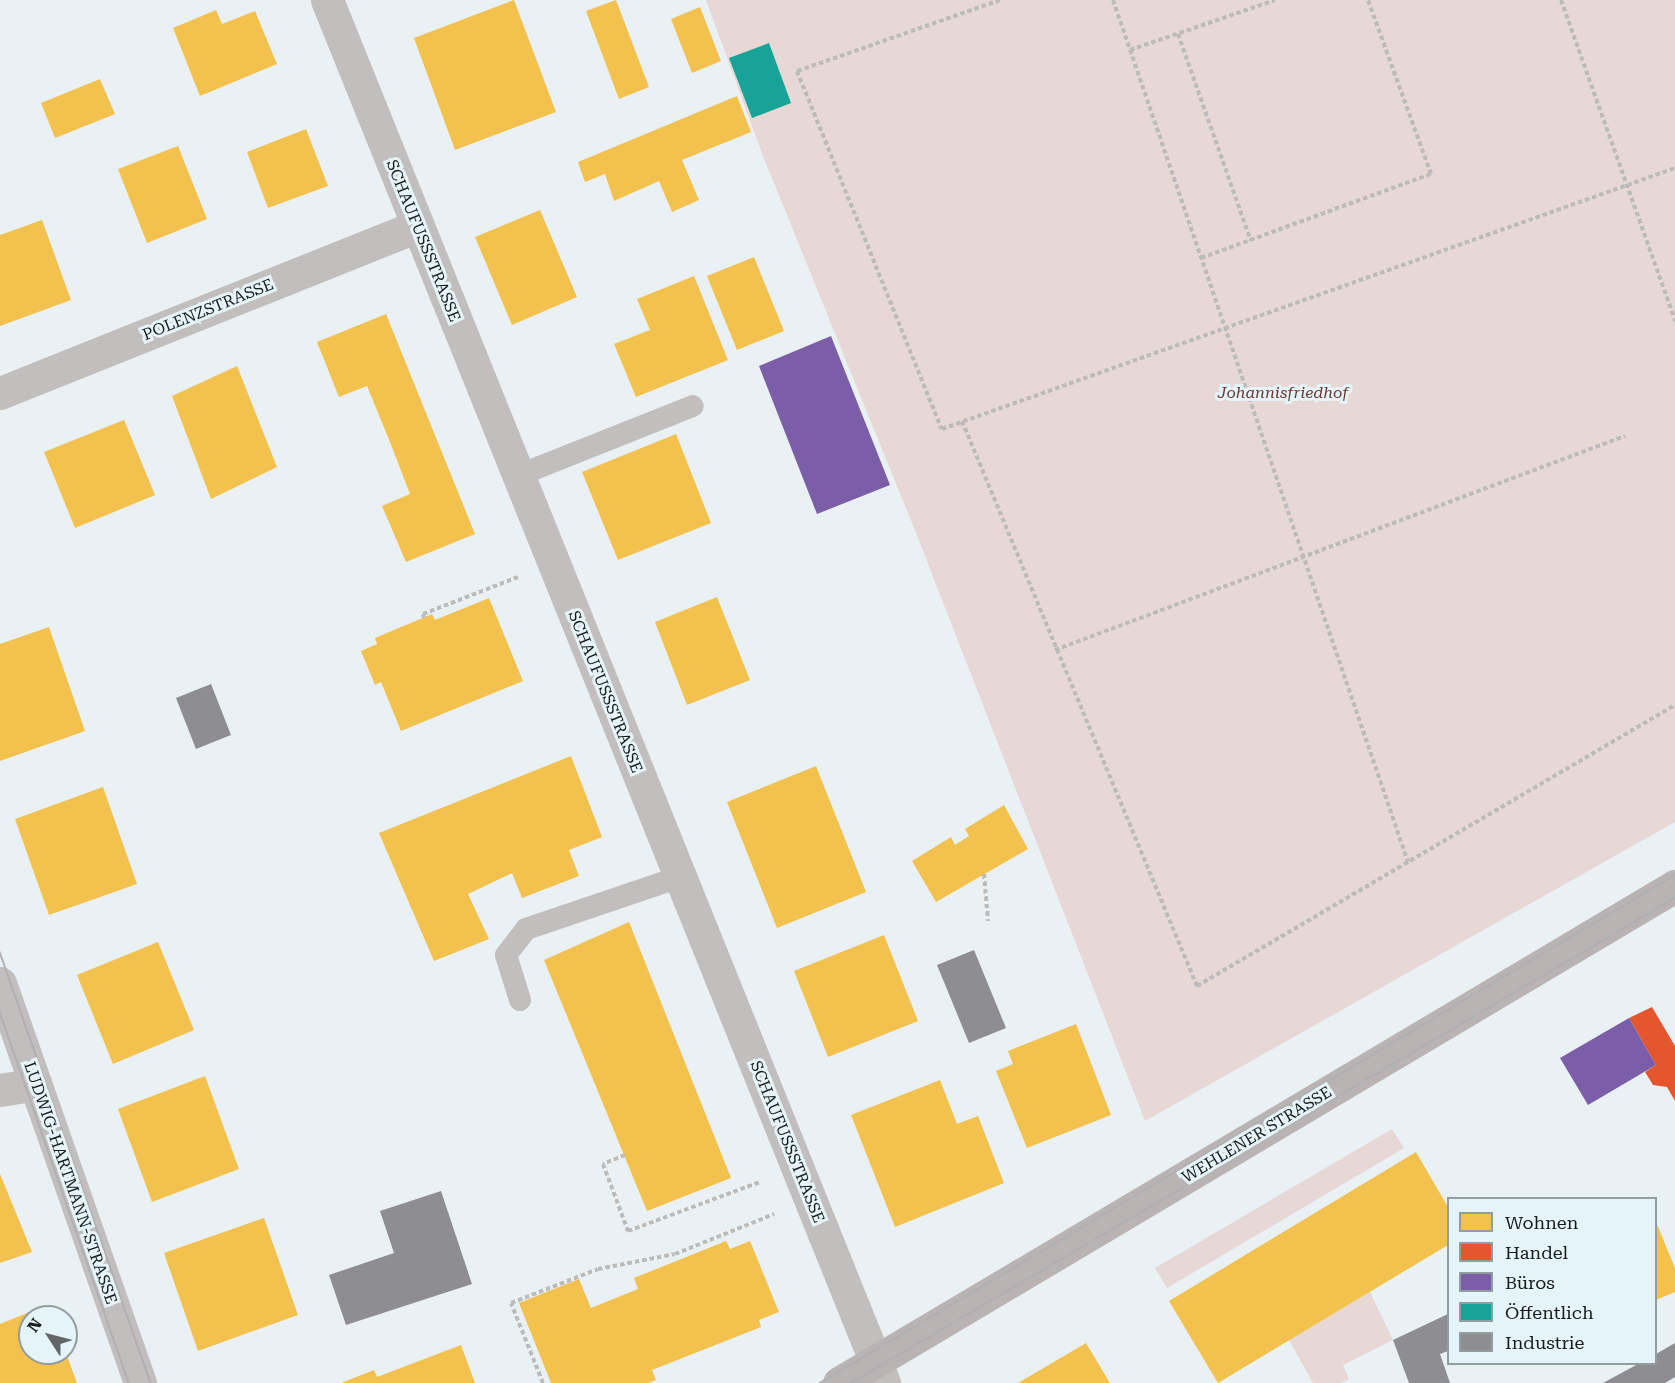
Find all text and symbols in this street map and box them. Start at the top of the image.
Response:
street label: SCHAUFUSSSTRASSE [382,157,464,325]
street label: POLENZSTRASSE [140,275,276,345]
park label: Johannisfriedhof [1218,383,1348,403]
street label: SCHAUFUSSSTRASSE [564,608,646,776]
street label: SCHAUFUSSSTRASSE [746,1058,828,1226]
street label: LUDWIG-HARTMANN-STRASSE [19,1059,121,1307]
street label: WEHLENER STRASSE [1179,1083,1335,1187]
legend [1447,1197,1657,1365]
text: Wohnen [1505,1212,1578,1233]
text: Handel [1505,1242,1568,1263]
text: Büros [1505,1272,1555,1293]
text: Öffentlich [1505,1302,1594,1323]
north arrow [18,1305,78,1365]
text: N [23,1315,46,1336]
text: Industrie [1505,1332,1584,1353]

